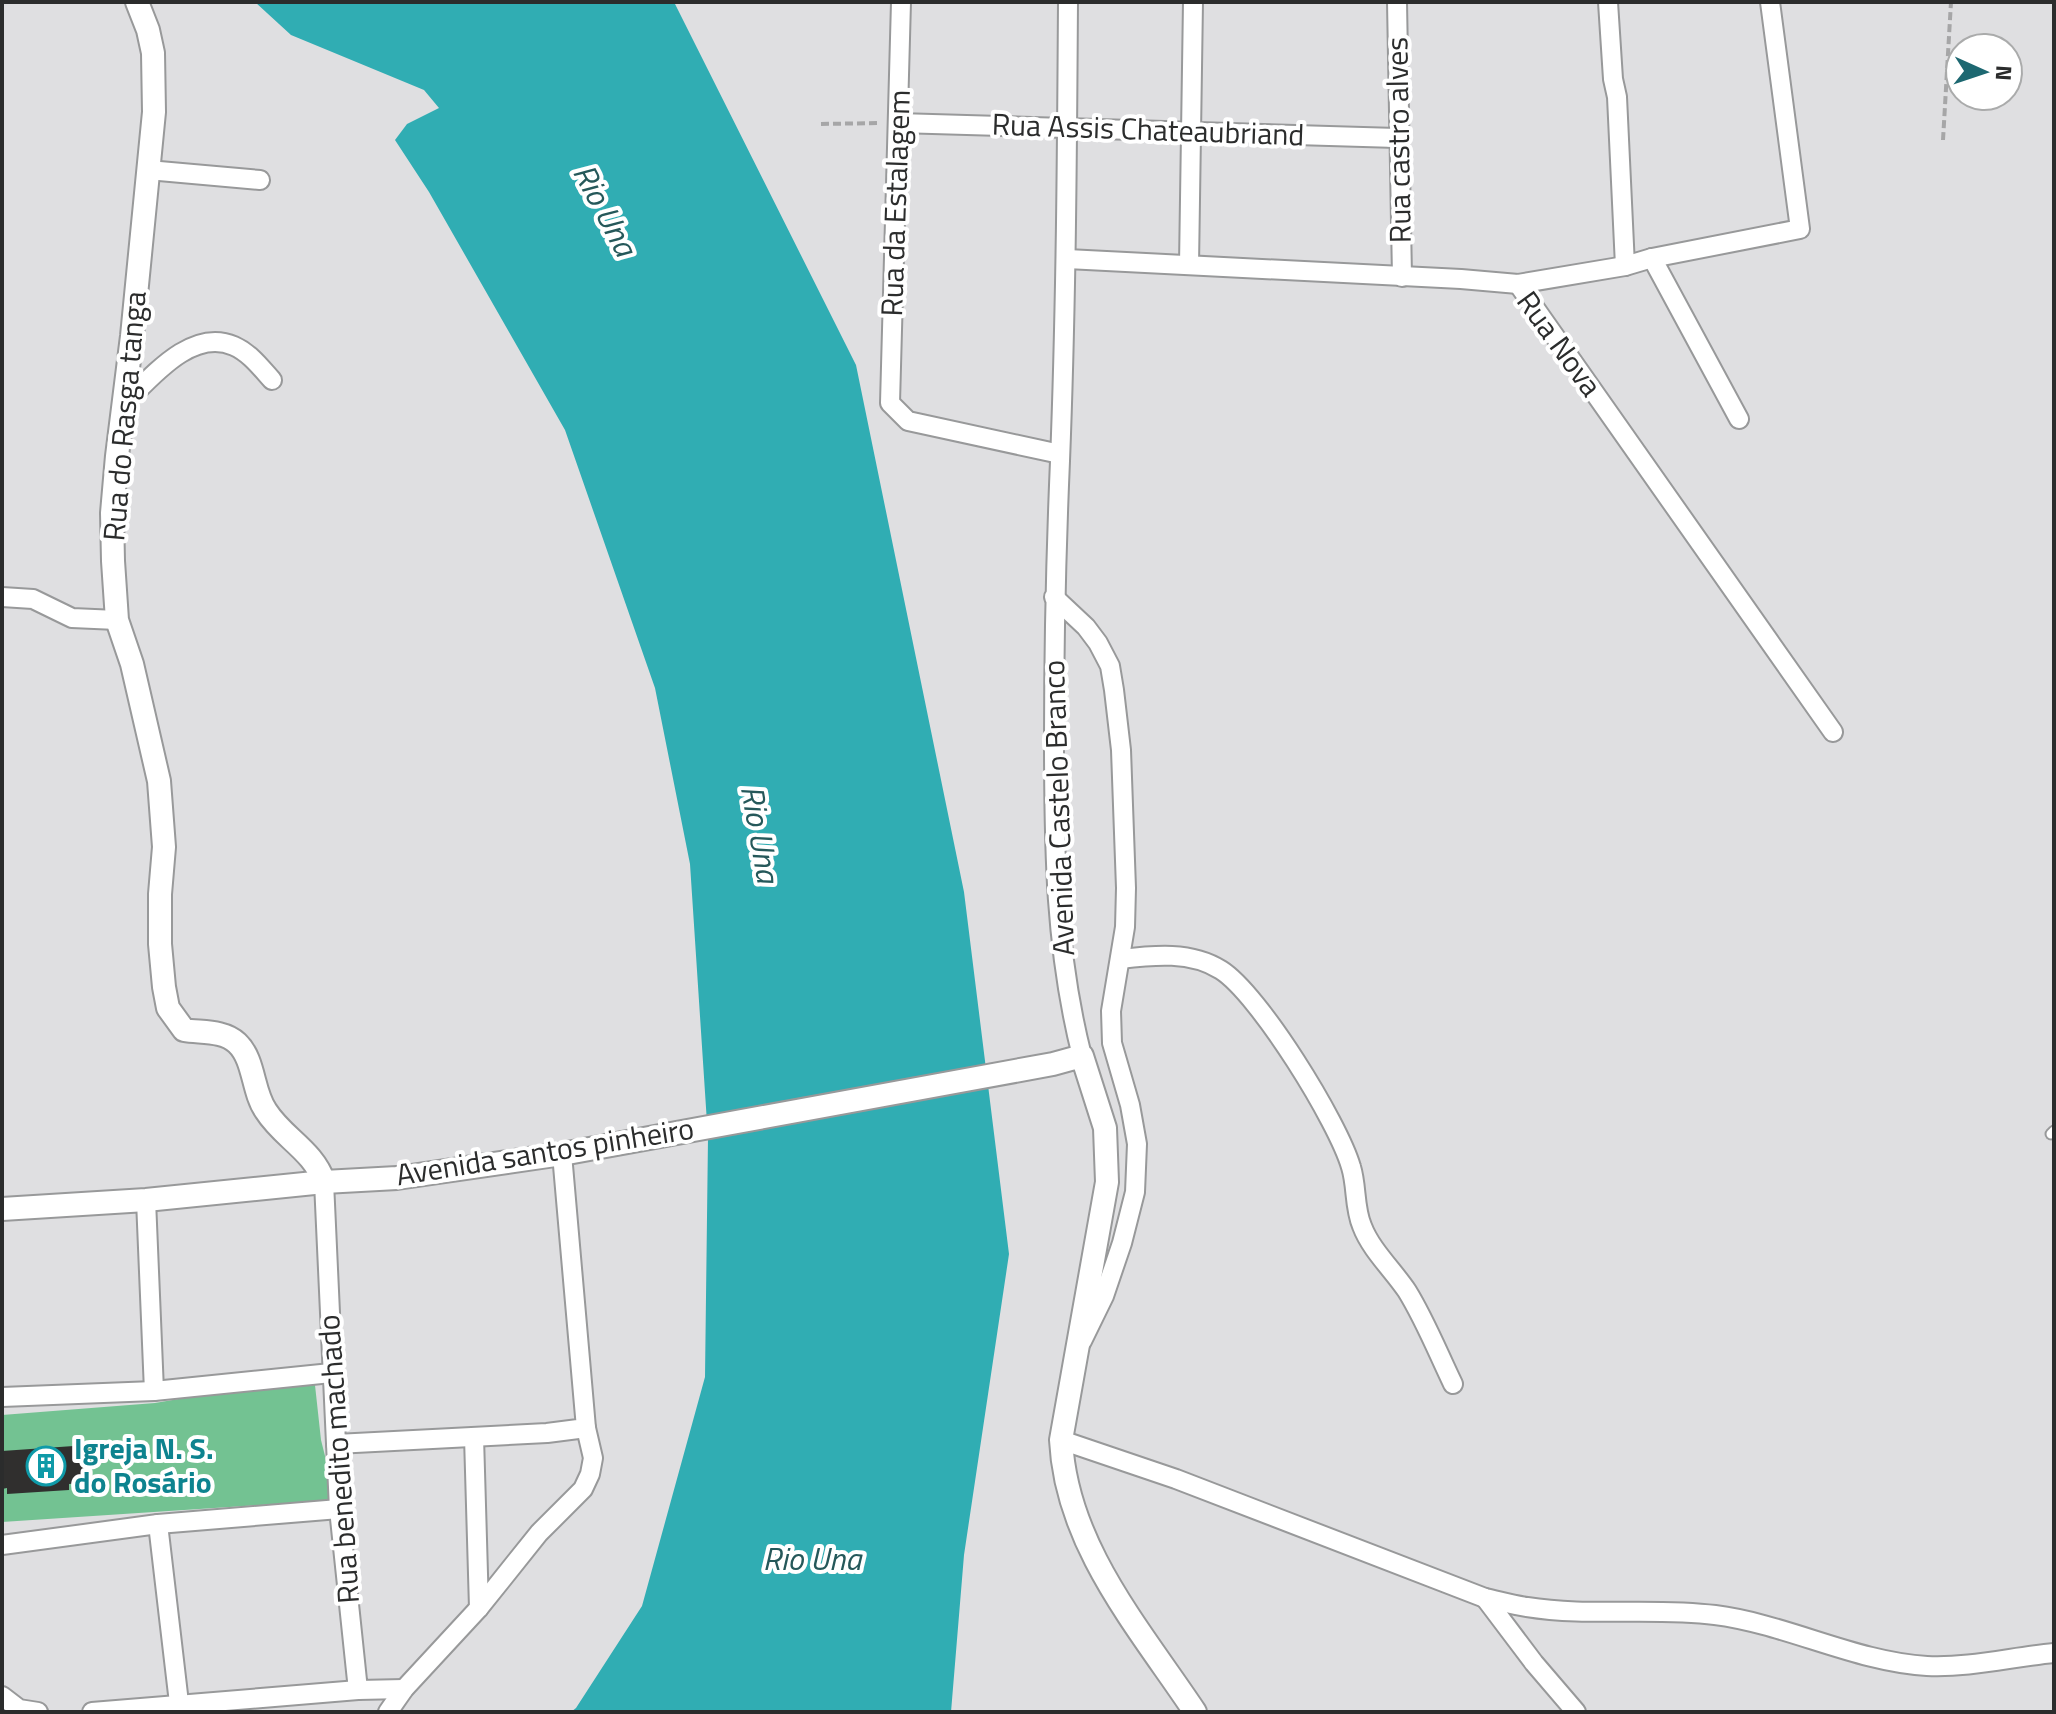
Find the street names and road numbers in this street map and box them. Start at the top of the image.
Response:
street label: Rua castro alves [1373,36,1423,244]
street label: Rua da Estalagem [868,89,922,317]
street label: Rua Assis Chateaubriand [991,101,1305,157]
street label: Rua Nova [1506,281,1614,406]
street label: Rua do Rasga tanga [90,289,158,543]
street label: Avenida Castelo Branco [1030,659,1086,957]
street label: Avenida santos pinheiro [393,1105,697,1197]
street label: Rua benedito machado [305,1313,371,1605]

